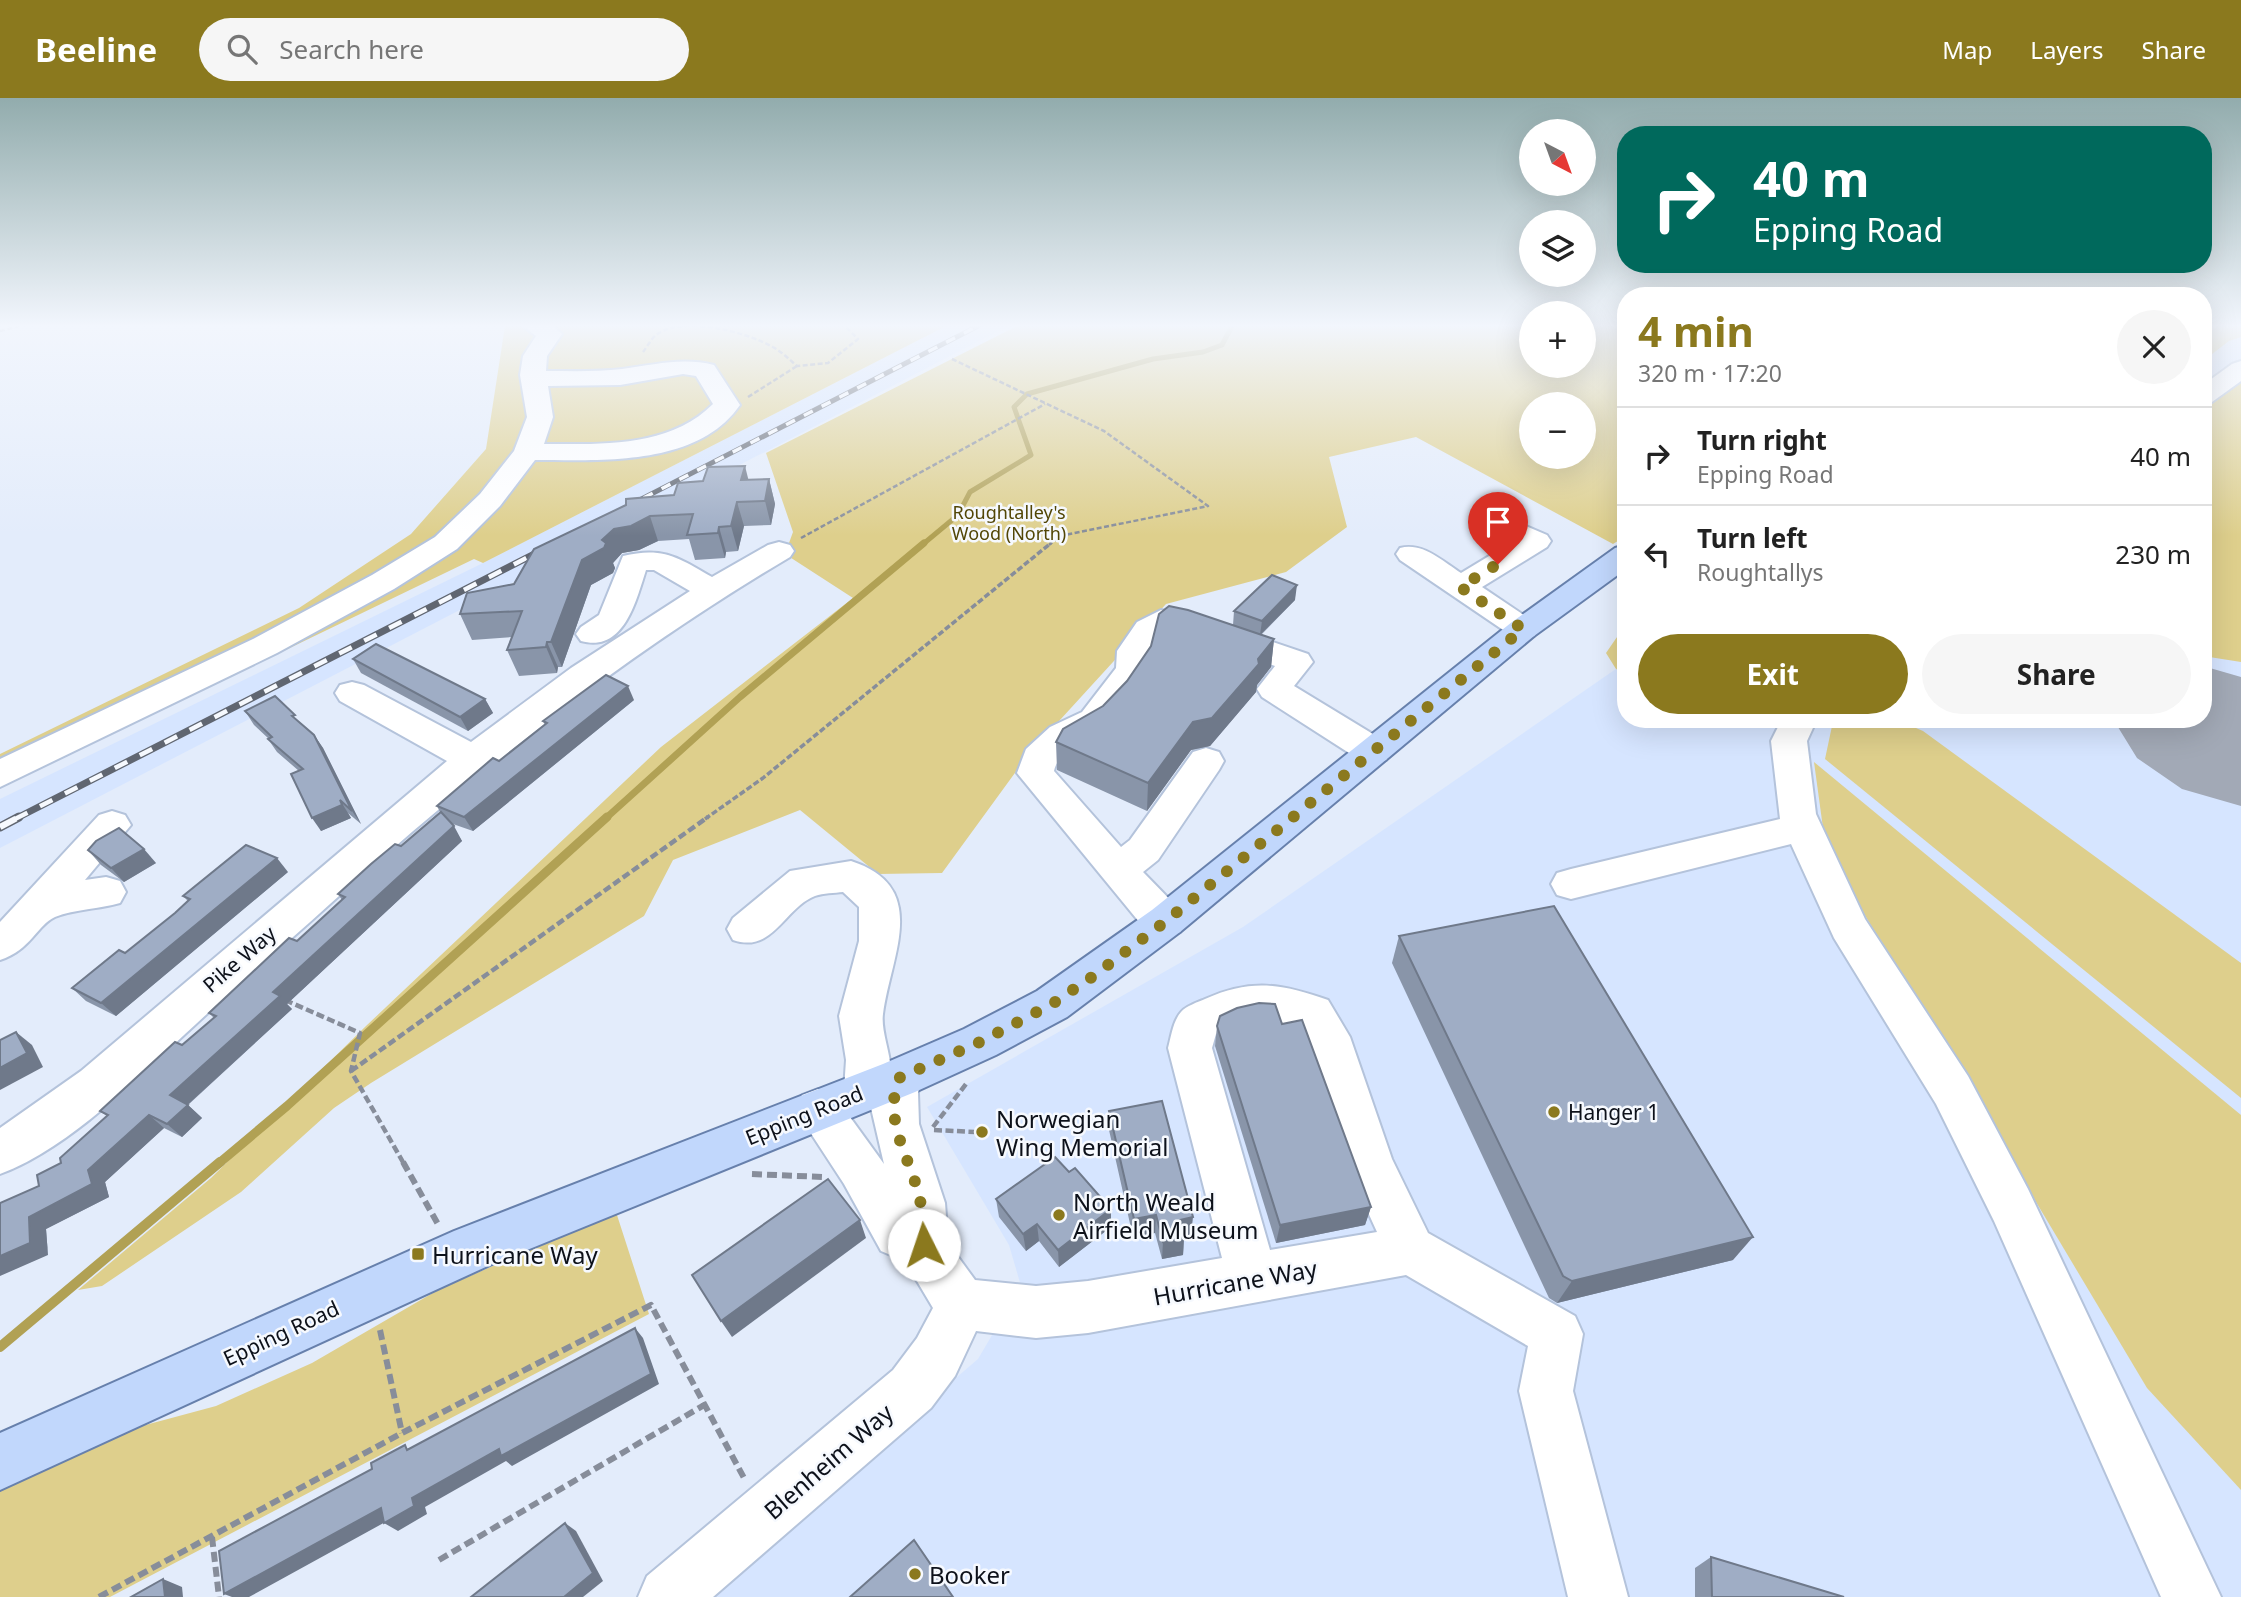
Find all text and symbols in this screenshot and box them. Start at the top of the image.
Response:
search box [199,18,689,81]
text: Beeline [35,27,157,72]
icon: search [223,30,261,68]
text: Search here [279,31,424,67]
text: Map [1942,33,1992,66]
text: Layers [2030,33,2104,66]
text: Share [2142,33,2206,66]
north arrow [1519,119,1596,196]
map controls [1519,119,1596,469]
text: 40 m [1753,145,1870,211]
icon: right [1638,154,1729,245]
text: Epping Road [1753,208,1943,251]
button: layers [1519,210,1596,287]
button: + [1519,301,1596,378]
text: 4 min [1638,302,1754,359]
button: close [2117,310,2191,384]
text: 320 m · 17:20 [1638,357,1782,389]
button: − [1519,392,1596,469]
text: Turn right [1697,422,1827,458]
icon: right [1638,437,1676,475]
text: 40 m [2130,438,2191,474]
text: Epping Road [1697,458,1834,490]
pin [1468,492,1528,564]
park label: Roughtalley's Wood (North) [952,500,1066,545]
icon: arrive [1479,503,1517,541]
text: Turn left [1697,520,1808,556]
icon: left [1638,535,1676,573]
text: 230 m [2115,536,2191,572]
text: Roughtallys [1697,556,1824,588]
button: Exit [1638,634,1908,714]
button: Share [1922,634,2191,714]
street label: Pike Way [197,919,282,999]
street label: Epping Road [741,1079,867,1151]
place label: Hanger 1 [1568,1098,1659,1126]
place label: Norwegian Wing Memorial [996,1102,1168,1163]
marker: Hanger 1 [1546,1104,1562,1120]
marker: Norwegian Wing Memorial [974,1124,990,1140]
place label: North Weald Airfield Museum [1073,1185,1259,1246]
marker: North Weald Airfield Museum [1051,1207,1067,1223]
position arrow [887,1208,961,1282]
place label: Hurricane Way [432,1238,599,1271]
marker: Hurricane Way [410,1246,426,1262]
street label: Hurricane Way [1151,1251,1320,1313]
street label: Epping Road [219,1294,343,1372]
street label: Blenheim Way [756,1395,900,1526]
place label: Booker [929,1558,1010,1591]
marker: Booker [907,1566,923,1582]

